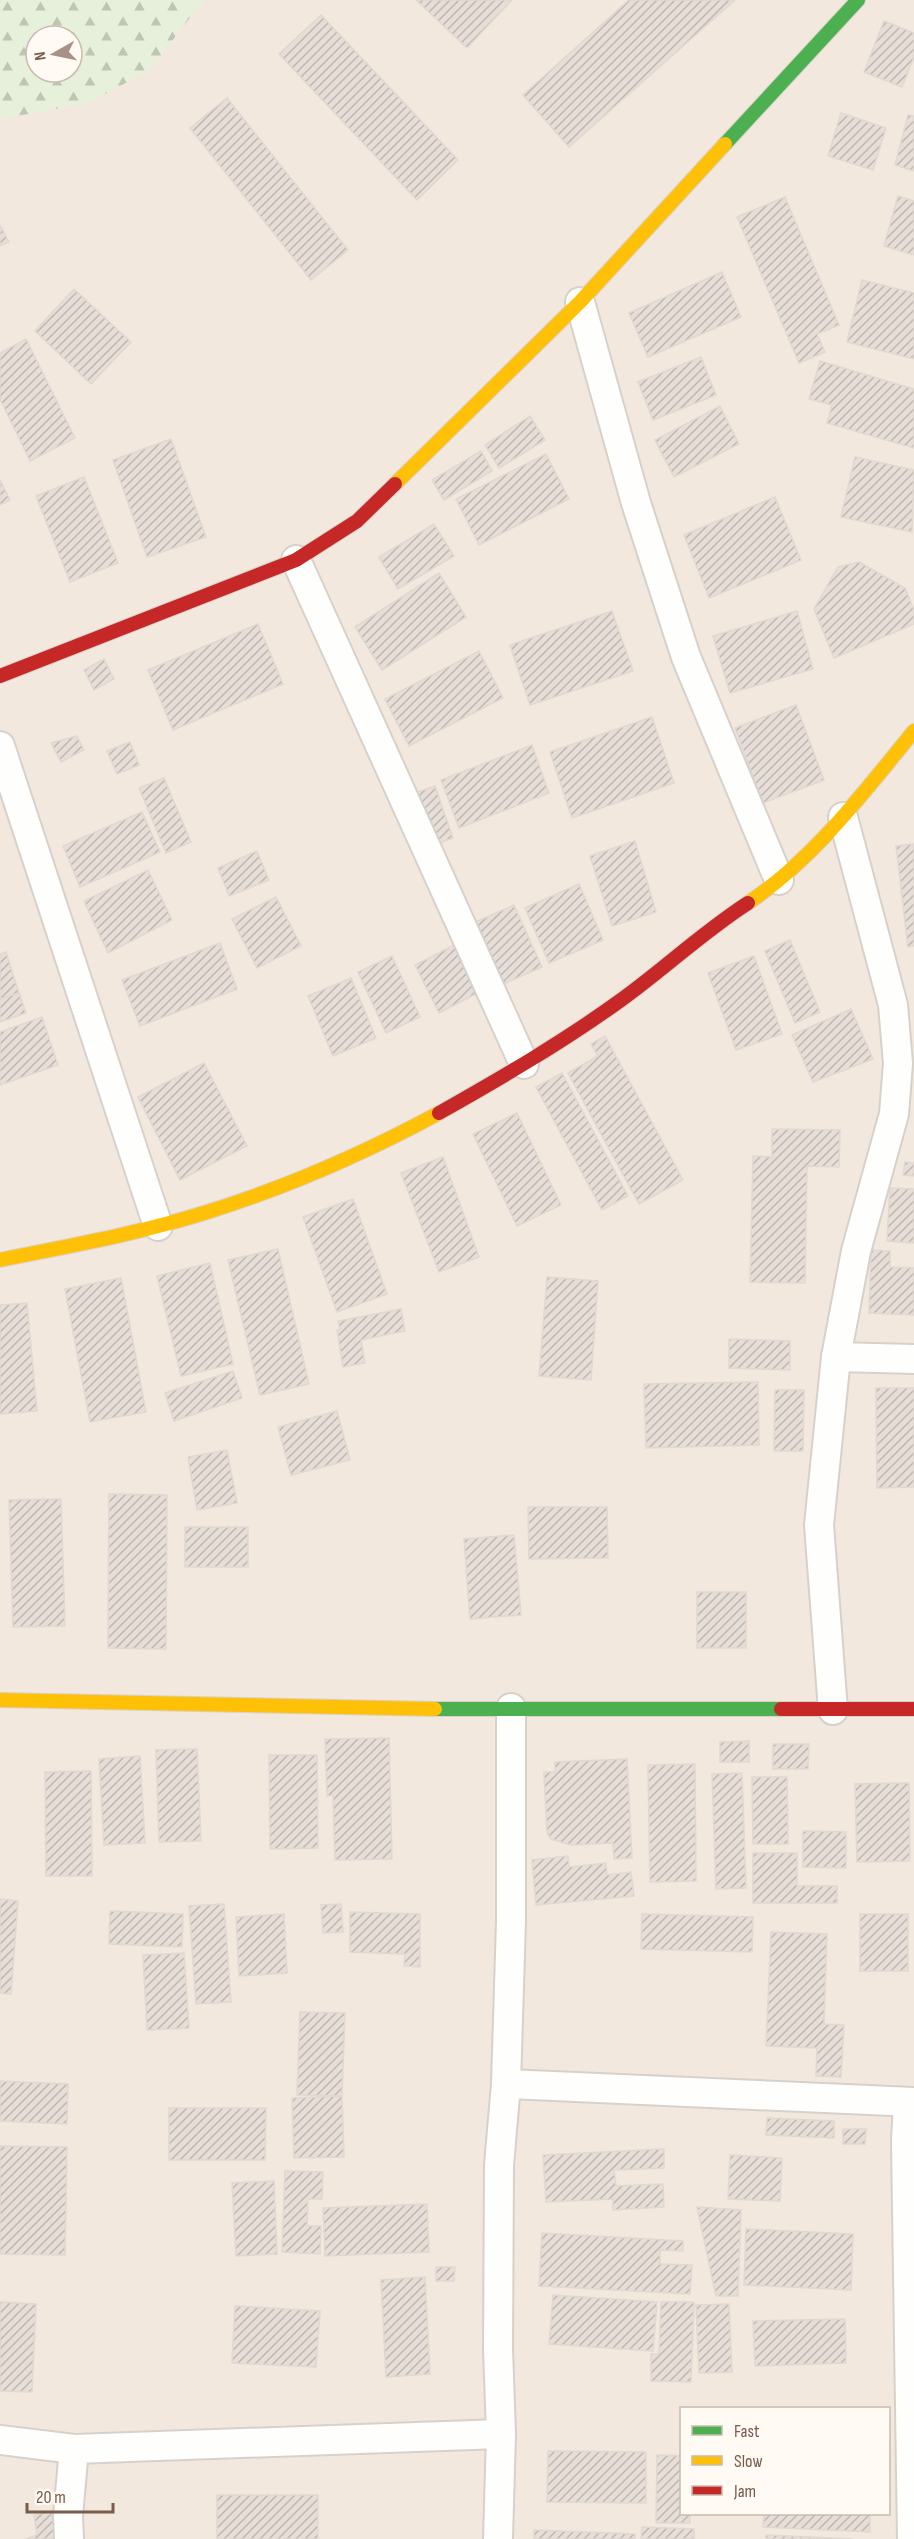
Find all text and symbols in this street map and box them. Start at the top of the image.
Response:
north arrow [24,24,84,84]
text: N [31,50,51,62]
legend [680,2407,890,2515]
text: Fast [734,2421,760,2442]
text: Slow [734,2451,763,2472]
scale bar [27,2476,112,2514]
text: Jam [733,2481,756,2502]
text: 20 m [36,2487,66,2508]

